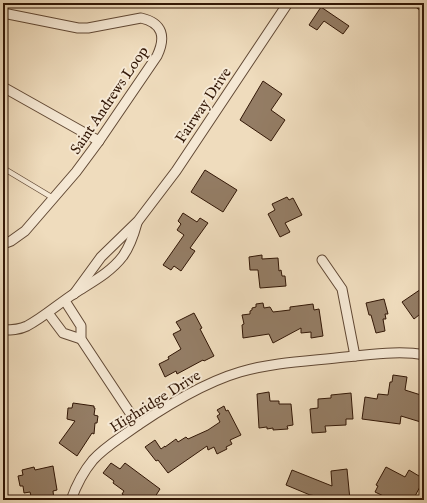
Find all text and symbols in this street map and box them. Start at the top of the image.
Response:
street label: Saint Andrews Loop [66,42,153,158]
street label: Fairway Drive [171,64,236,147]
street label: Highridge Drive [106,366,204,437]

